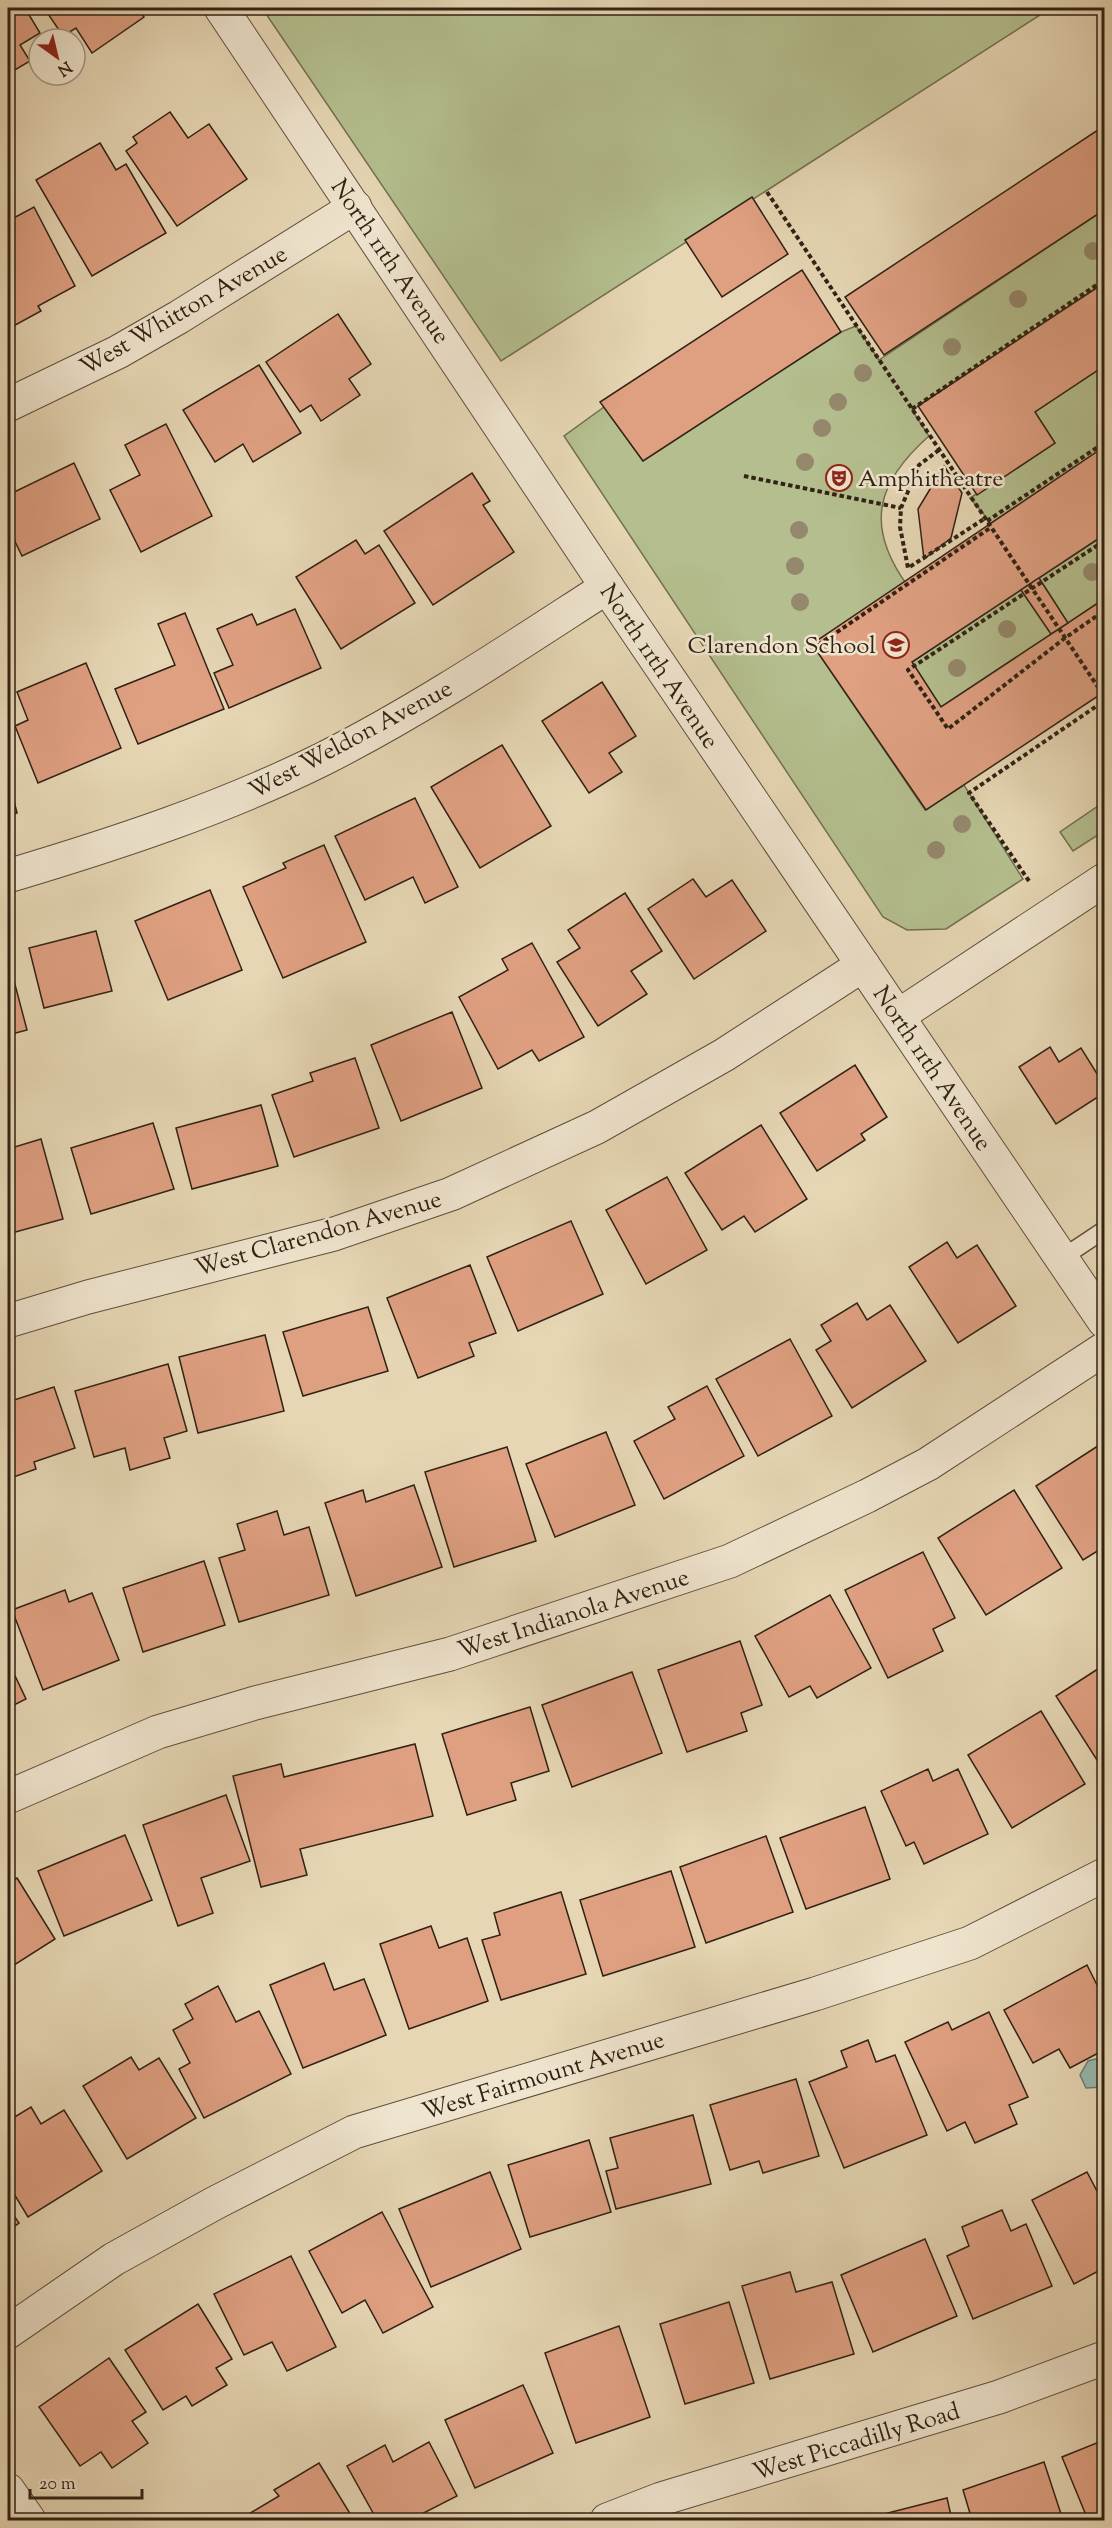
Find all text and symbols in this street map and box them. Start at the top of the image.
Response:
north arrow [27,27,87,87]
text: N [52,54,76,81]
street label: North 11th Avenue [321,173,457,351]
street label: West Whitton Avenue [74,238,294,385]
theatre icon: Amphitheatre [824,463,854,493]
place label: Amphitheatre [858,463,1004,497]
street label: North 11th Avenue [590,578,726,756]
place label: Clarendon School [688,630,876,664]
school or university icon: Clarendon School [881,630,911,660]
street label: West Weldon Avenue [243,673,459,809]
street label: North 11th Avenue [863,980,999,1158]
street label: West Clarendon Avenue [191,1183,446,1286]
street label: West Indianola Avenue [454,1561,694,1668]
street label: West Fairmount Avenue [418,2024,669,2130]
street label: West Piccadilly Road [749,2395,965,2491]
scale bar [30,2462,142,2500]
text: 20 m [39,2472,76,2498]

